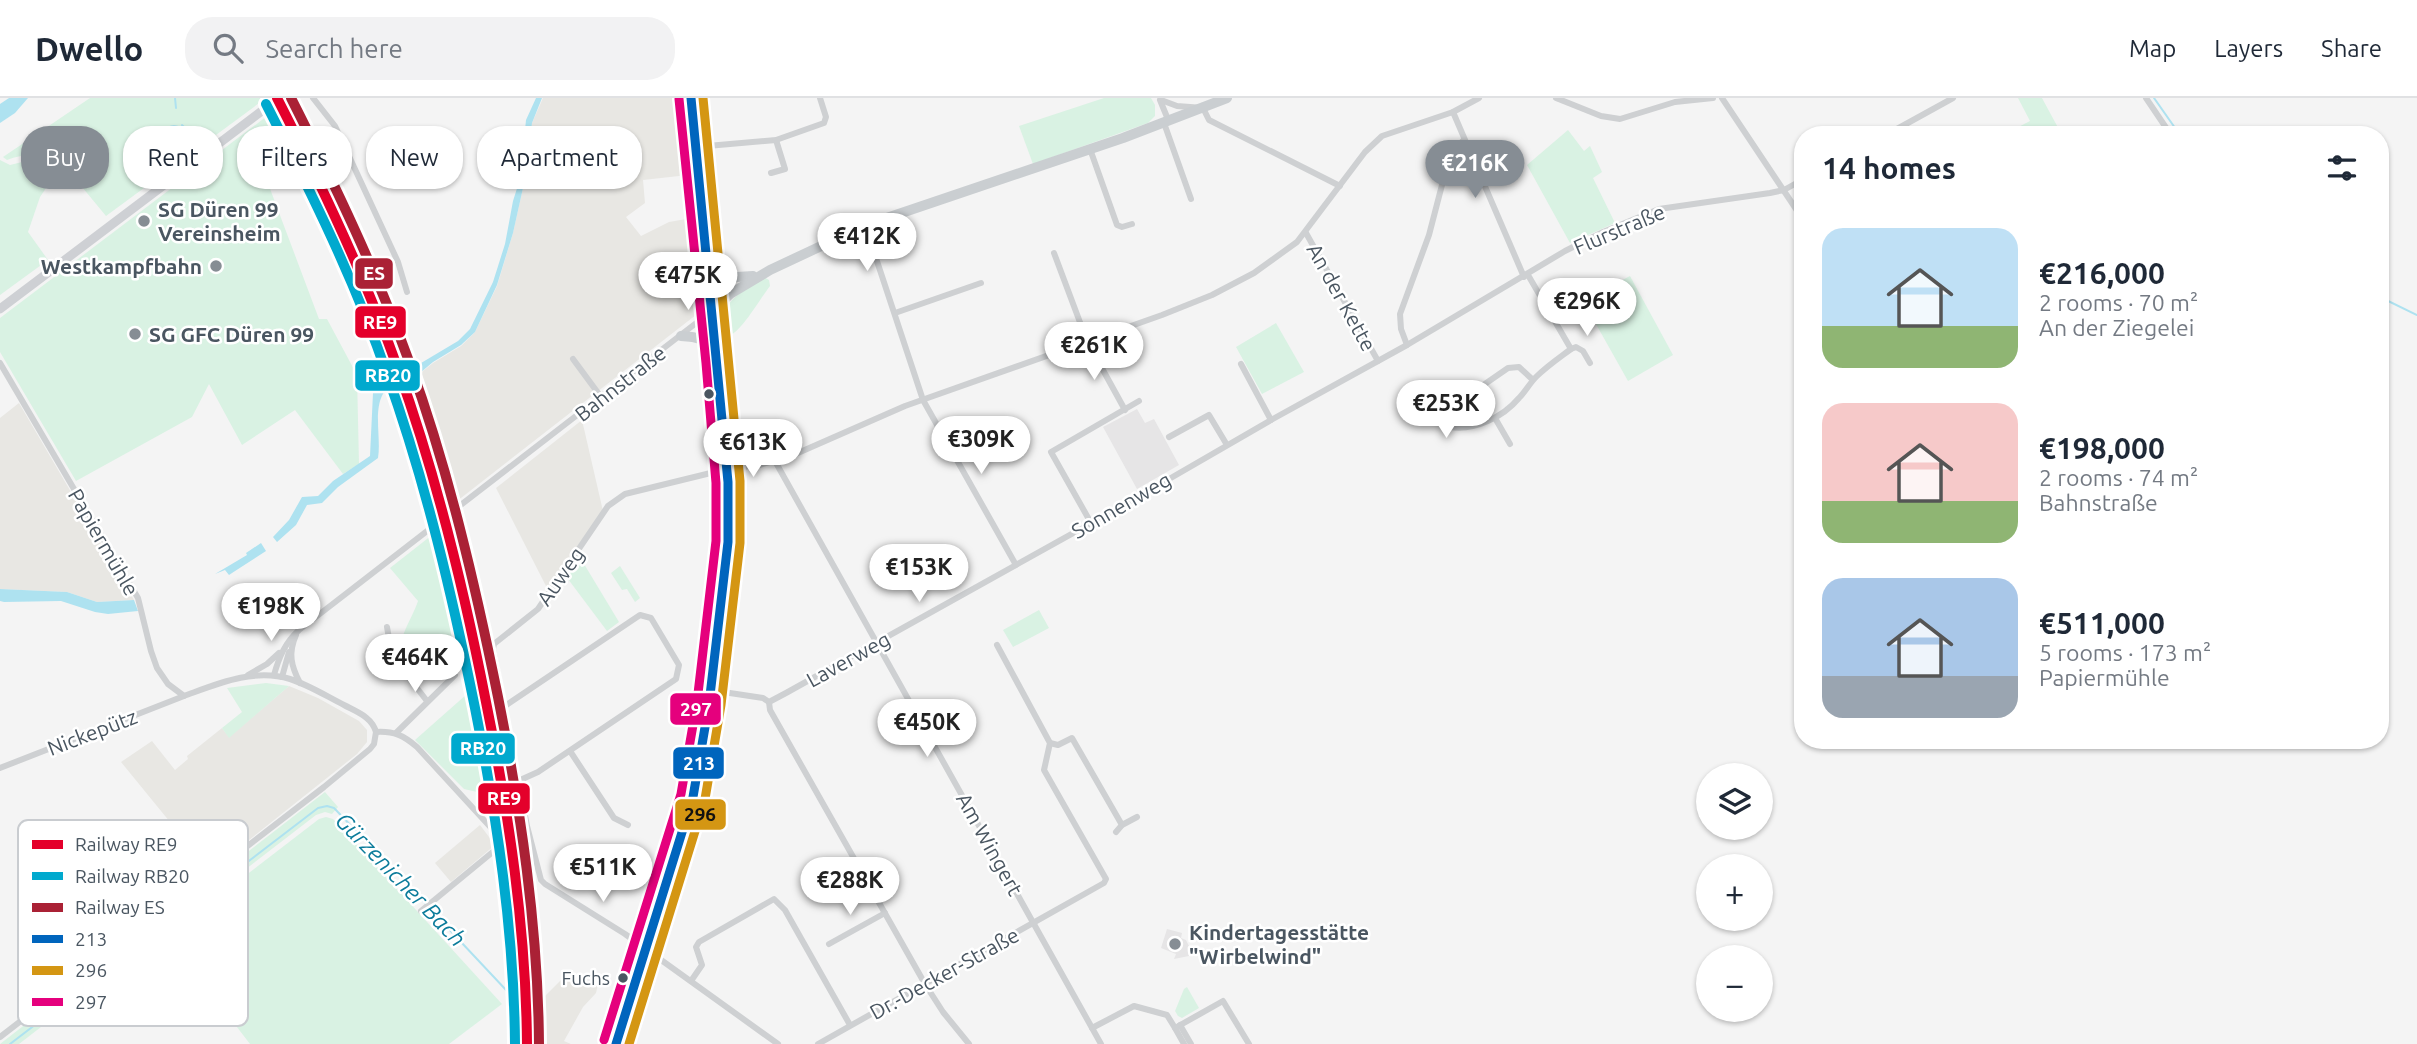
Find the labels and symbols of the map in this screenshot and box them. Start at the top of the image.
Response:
pin: €216K [1426,140,1524,200]
place label: SG Düren 99 Vereinsheim [158,197,281,245]
street label: Flurstraße [1570,199,1668,259]
marker: SG Düren 99 Vereinsheim [136,213,152,229]
pin: €412K [818,214,916,273]
street label: An der Kette [1303,239,1381,355]
pin: €475K [639,252,737,312]
place label: Westkampfbahn [41,254,202,278]
line badge: ES [354,257,394,290]
marker: Westkampfbahn [208,258,224,274]
text: ES [363,262,385,284]
pin: €296K [1538,278,1636,338]
line badge: RE9 [354,305,407,339]
text: RE9 [363,311,397,333]
place label: SG GFC Düren 99 [149,322,314,346]
pin: €261K [1045,322,1143,382]
marker: SG GFC Düren 99 [127,326,143,342]
street label: Bahnstraße [570,340,670,426]
line badge: RB20 [354,359,421,392]
text: RB20 [365,364,411,386]
pin: €253K [1397,380,1495,440]
unlabelled marker [702,387,716,401]
pin: €309K [932,416,1030,476]
pin: €613K [704,420,802,479]
street label: Sonnenweg [1067,467,1175,543]
street label: Papiermühle [64,484,144,600]
street label: Auweg [531,542,589,610]
pin: €153K [870,545,968,604]
pin: €198K [222,584,320,643]
street label: Laverweg [802,626,894,692]
pin: €464K [366,634,464,694]
line badge: 297 [669,692,722,726]
text: 297 [680,698,712,720]
pin: €450K [878,700,976,759]
street label: Nickepütz [44,704,140,760]
line badge: RB20 [450,732,516,765]
text: RB20 [460,737,506,759]
line badge: 213 [672,746,725,780]
text: 213 [683,752,715,774]
line badge: RE9 [477,782,531,815]
text: RE9 [487,787,521,809]
street label: Am Wingert [952,789,1028,899]
line badge: 296 [674,798,727,831]
text: 296 [684,803,716,825]
water label: Gürzenicher Bach [331,807,471,951]
legend [18,820,248,1026]
text: Railway RE9 [75,833,177,855]
pin: €511K [554,844,652,904]
pin: €288K [801,858,899,917]
text: Railway RB20 [75,865,189,887]
text: Railway ES [75,896,165,918]
place label: Kindertagesstätte "Wirbelwind" [1189,920,1369,968]
street label: Dr.-Decker-Straße [865,922,1023,1024]
text: 213 [75,928,107,950]
marker: Kindertagesstätte "Wirbelwind" [1167,936,1183,952]
text: 296 [75,959,107,981]
place label: Fuchs [562,967,610,989]
marker: Fuchs [616,971,630,985]
text: 297 [75,991,107,1013]

